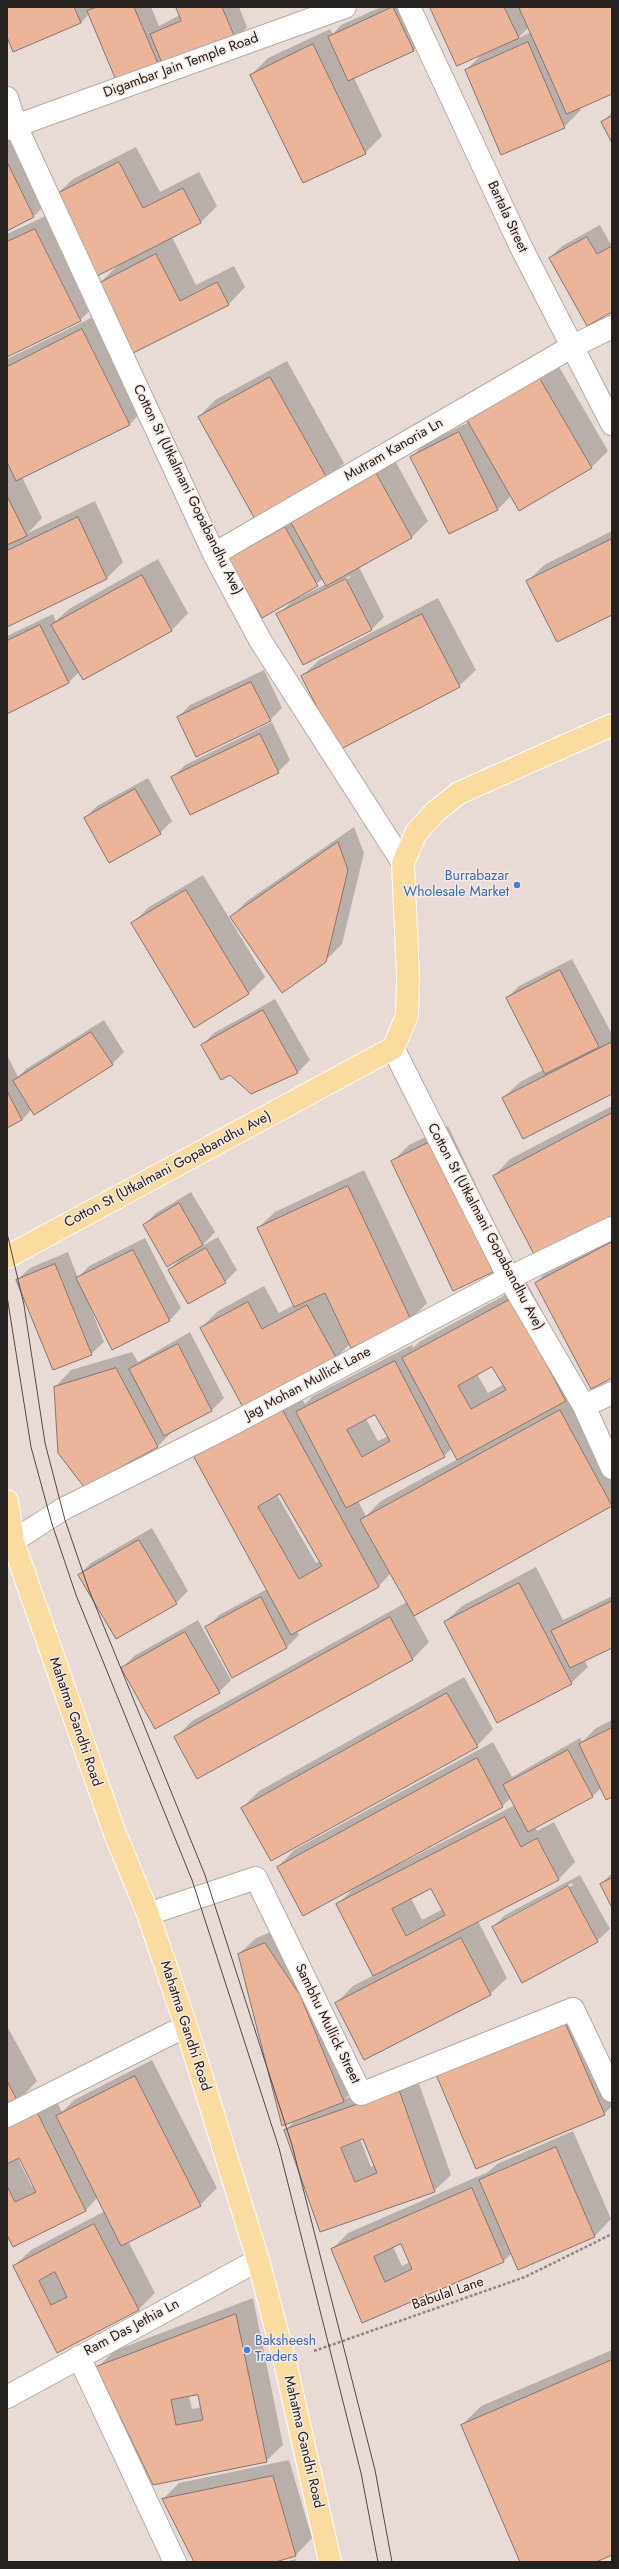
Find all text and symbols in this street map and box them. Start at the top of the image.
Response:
street label: Digambar Jain Temple Road [101,30,261,102]
street label: Bartala Street [483,179,531,255]
street label: Cotton St (Utkalmani Gopabandhu Ave) [129,382,245,598]
street label: Mutram Kanoria Ln [342,415,446,485]
place label: Burrabazar Wholesale Market [403,869,509,902]
marker: Burrabazar Wholesale Market [512,880,522,890]
street label: Cotton St (Utkalmani Gopabandhu Ave) [62,1108,274,1232]
street label: Cotton St (Utkalmani Gopabandhu Ave) [423,1121,547,1333]
street label: Jag Mohan Mullick Lane [242,1344,374,1424]
street label: Mahatma Gandhi Road [45,1655,105,1789]
street label: Mahatma Gandhi Road [156,1959,214,2093]
street label: Sambhu Mullick Street [291,1961,363,2087]
street label: Babulal Lane [410,2274,486,2314]
street label: Ram Das Jethia Ln [82,2296,182,2360]
place label: Baksheesh Traders [255,2334,316,2366]
marker: Baksheesh Traders [242,2345,252,2355]
street label: Mahatma Gandhi Road [280,2374,326,2510]

